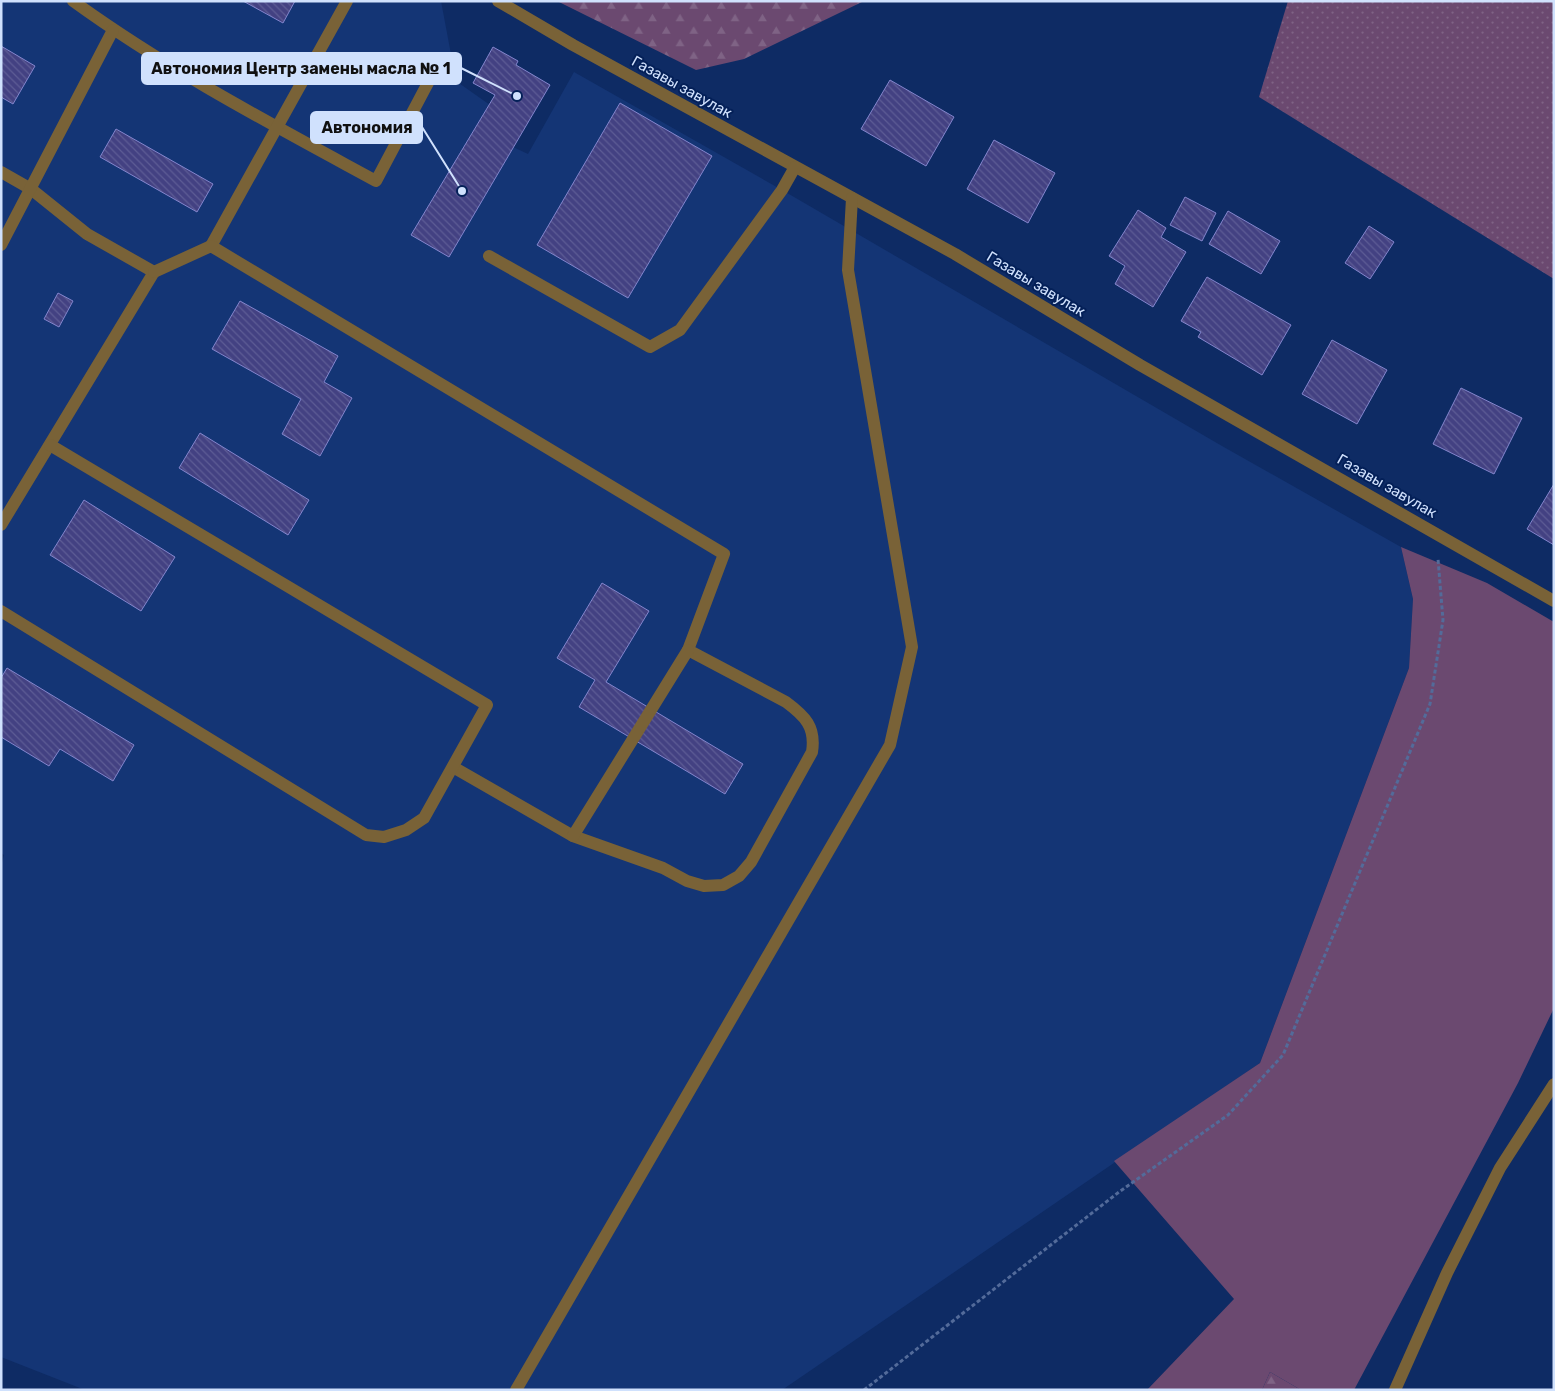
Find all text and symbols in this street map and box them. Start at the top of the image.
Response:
street label: Газавы завулак [629,52,735,122]
callout: Автономия Центр замены масла № 1 [142,53,461,84]
text: Автономия Центр замены масла № 1 [151,59,451,78]
callout: Автономия [311,112,422,143]
text: Автономия [321,118,413,137]
street label: Газавы завулак [983,247,1089,321]
street label: Газавы завулак [1334,450,1440,522]

